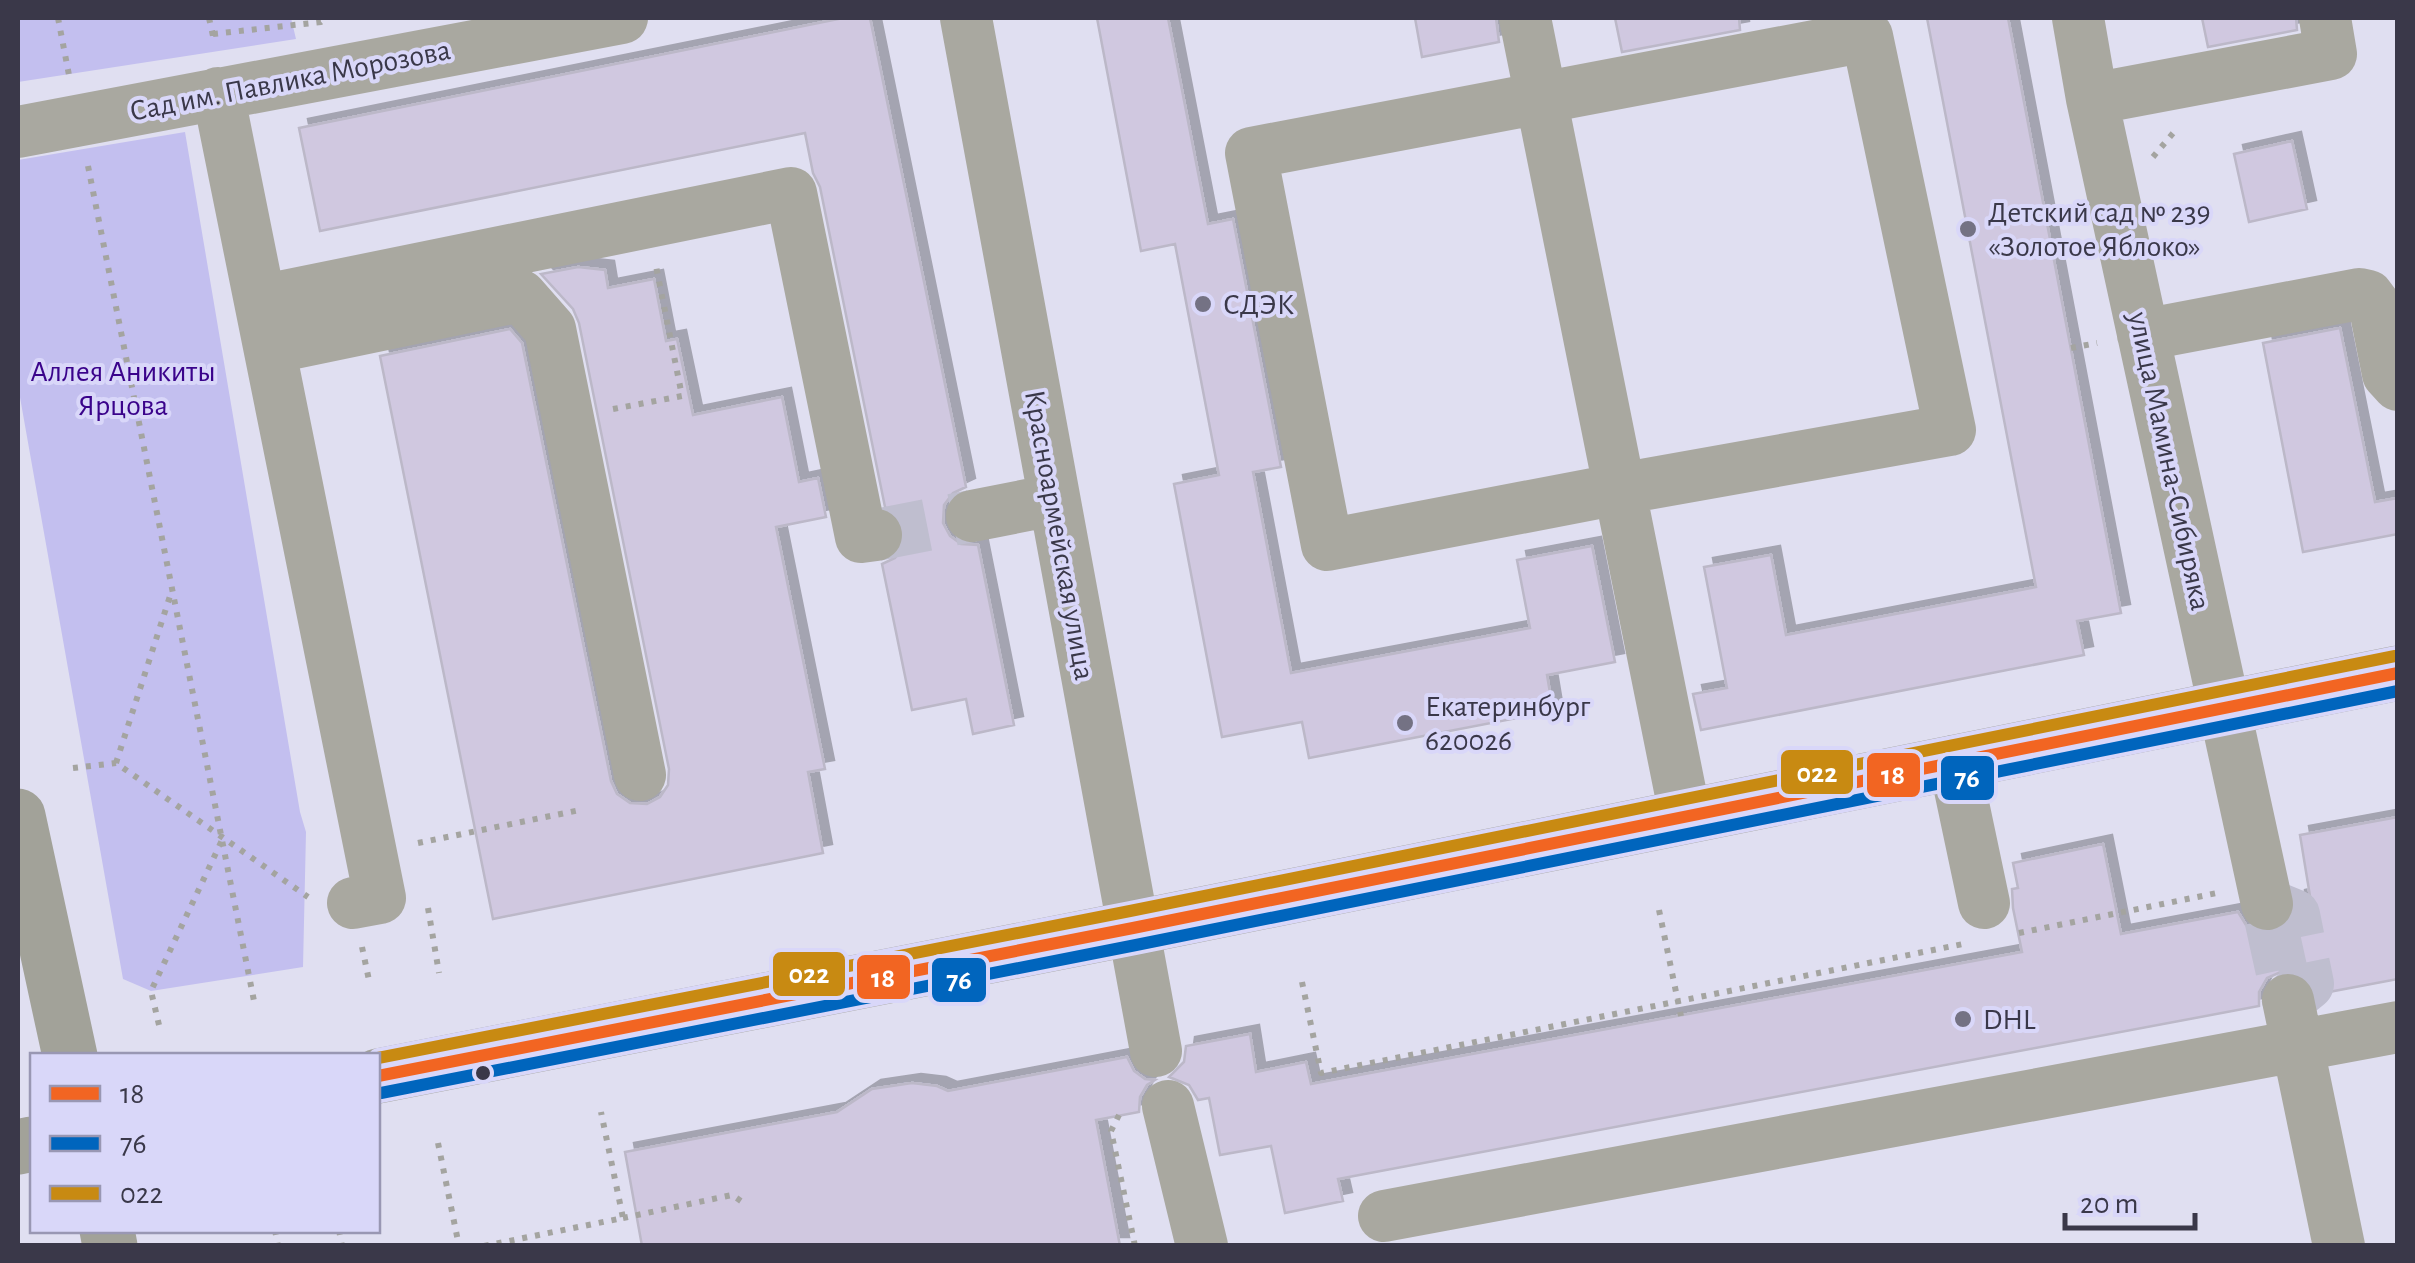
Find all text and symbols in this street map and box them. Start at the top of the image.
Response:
street label: Сад им. Павлика Морозова [127,35,453,127]
place label: Детский сад № 239 «Золотое Яблоко» [1988,198,2211,262]
marker: Детский сад № 239 «Золотое Яблоко» [1957,218,1979,240]
place label: СДЭК [1223,290,1294,320]
marker: СДЭК [1192,293,1214,315]
street label: улица Мамина-Сибиряка [2123,308,2215,613]
park label: Аллея Аникиты Ярцова [30,357,216,421]
street label: Красноармейская улица [1019,388,1099,683]
place label: Екатеринбург 620026 [1425,692,1591,756]
marker: Екатеринбург 620026 [1394,712,1416,734]
line badge: 022 [1779,748,1855,796]
line badge: 18 [1865,751,1922,799]
line badge: 76 [1939,754,1996,802]
text: 022 [1797,760,1837,788]
text: 18 [1881,762,1905,790]
text: 76 [1954,765,1980,793]
line badge: 022 [771,950,847,998]
line badge: 18 [855,953,912,1001]
line badge: 76 [930,956,988,1004]
text: 022 [789,961,829,989]
text: 18 [871,965,895,993]
text: 76 [946,967,972,995]
place label: DHL [1983,1005,2036,1035]
marker: DHL [1952,1008,1974,1030]
legend [30,1053,380,1233]
unlabelled marker [473,1063,493,1083]
text: 18 [120,1079,145,1109]
text: 76 [120,1129,147,1159]
scale bar [2065,1168,2195,1230]
text: 022 [120,1179,163,1209]
text: 20 m [2080,1189,2138,1219]

